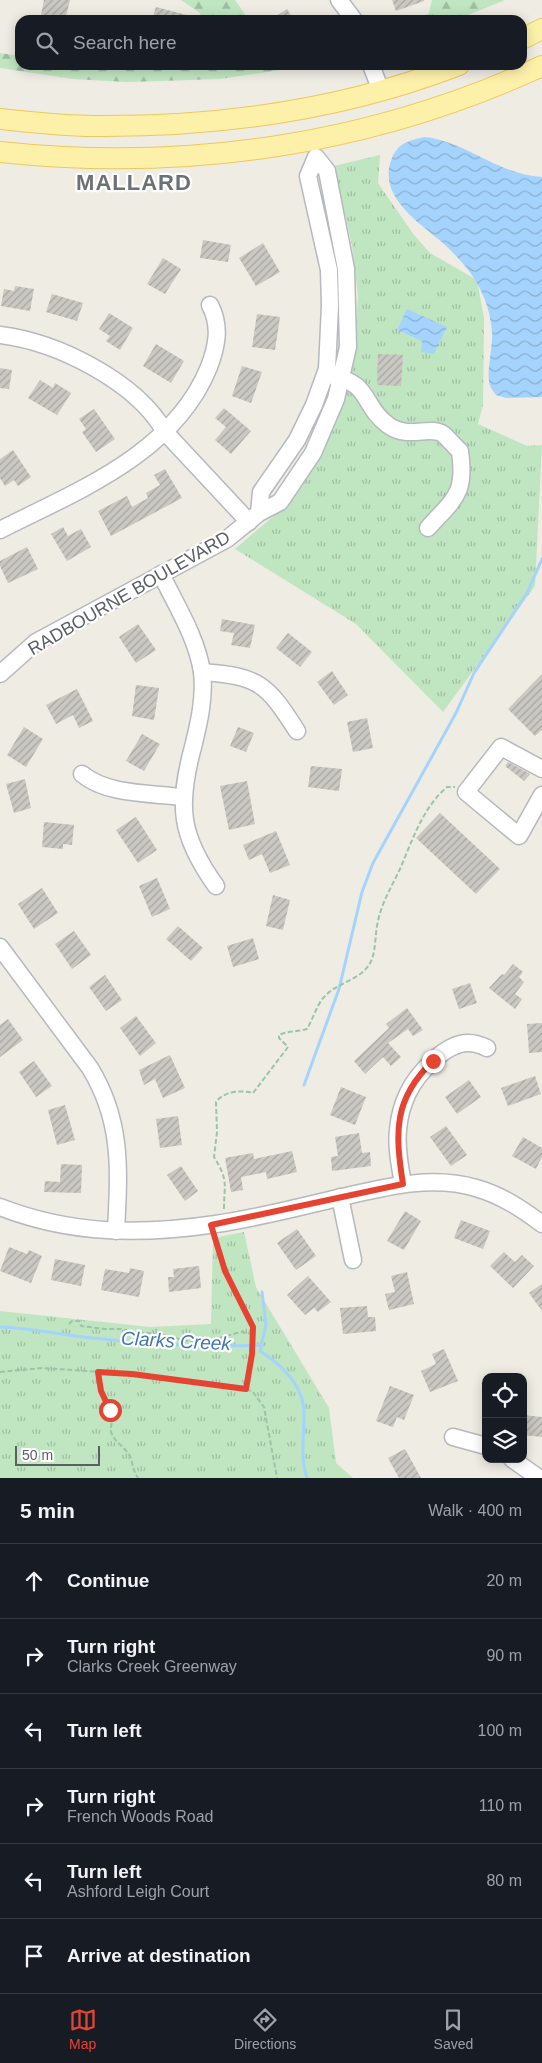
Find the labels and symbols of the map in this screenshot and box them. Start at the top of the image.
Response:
district label: MALLARD [76,170,192,195]
street label: RADBOURNE BOULEVARD [25,527,233,659]
route end [422,1050,445,1073]
water label: Clarks Creek [121,1328,233,1354]
route start [99,1399,122,1422]
scale bar [15,1443,100,1466]

